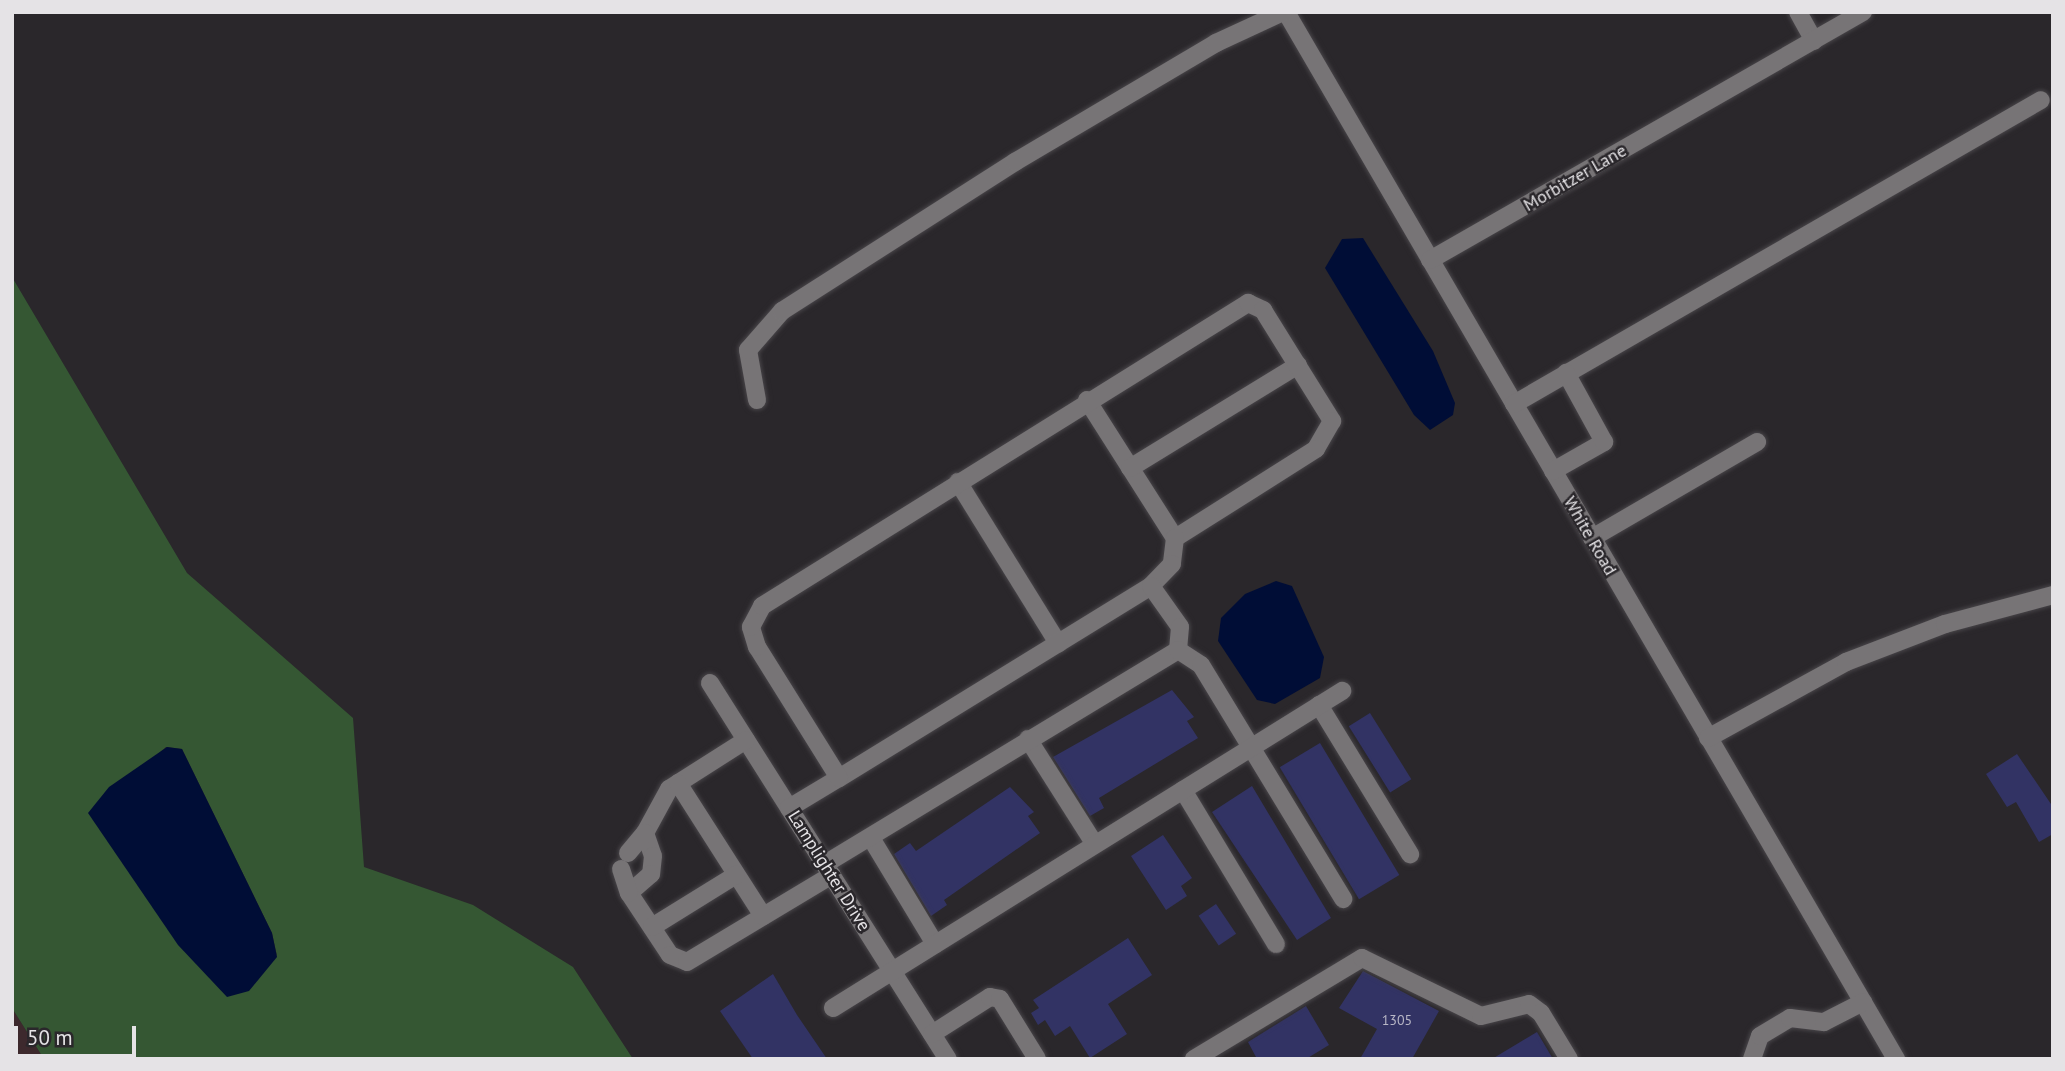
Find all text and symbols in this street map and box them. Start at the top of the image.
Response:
street label: Morbitzer Lane [1520,140,1630,216]
street label: White Road [1559,493,1621,579]
street label: Lamplighter Drive [783,807,875,935]
scale bar [18,1012,140,1056]
house number: 1305 [1382,1012,1412,1028]
text: 50 m [27,1024,73,1051]

